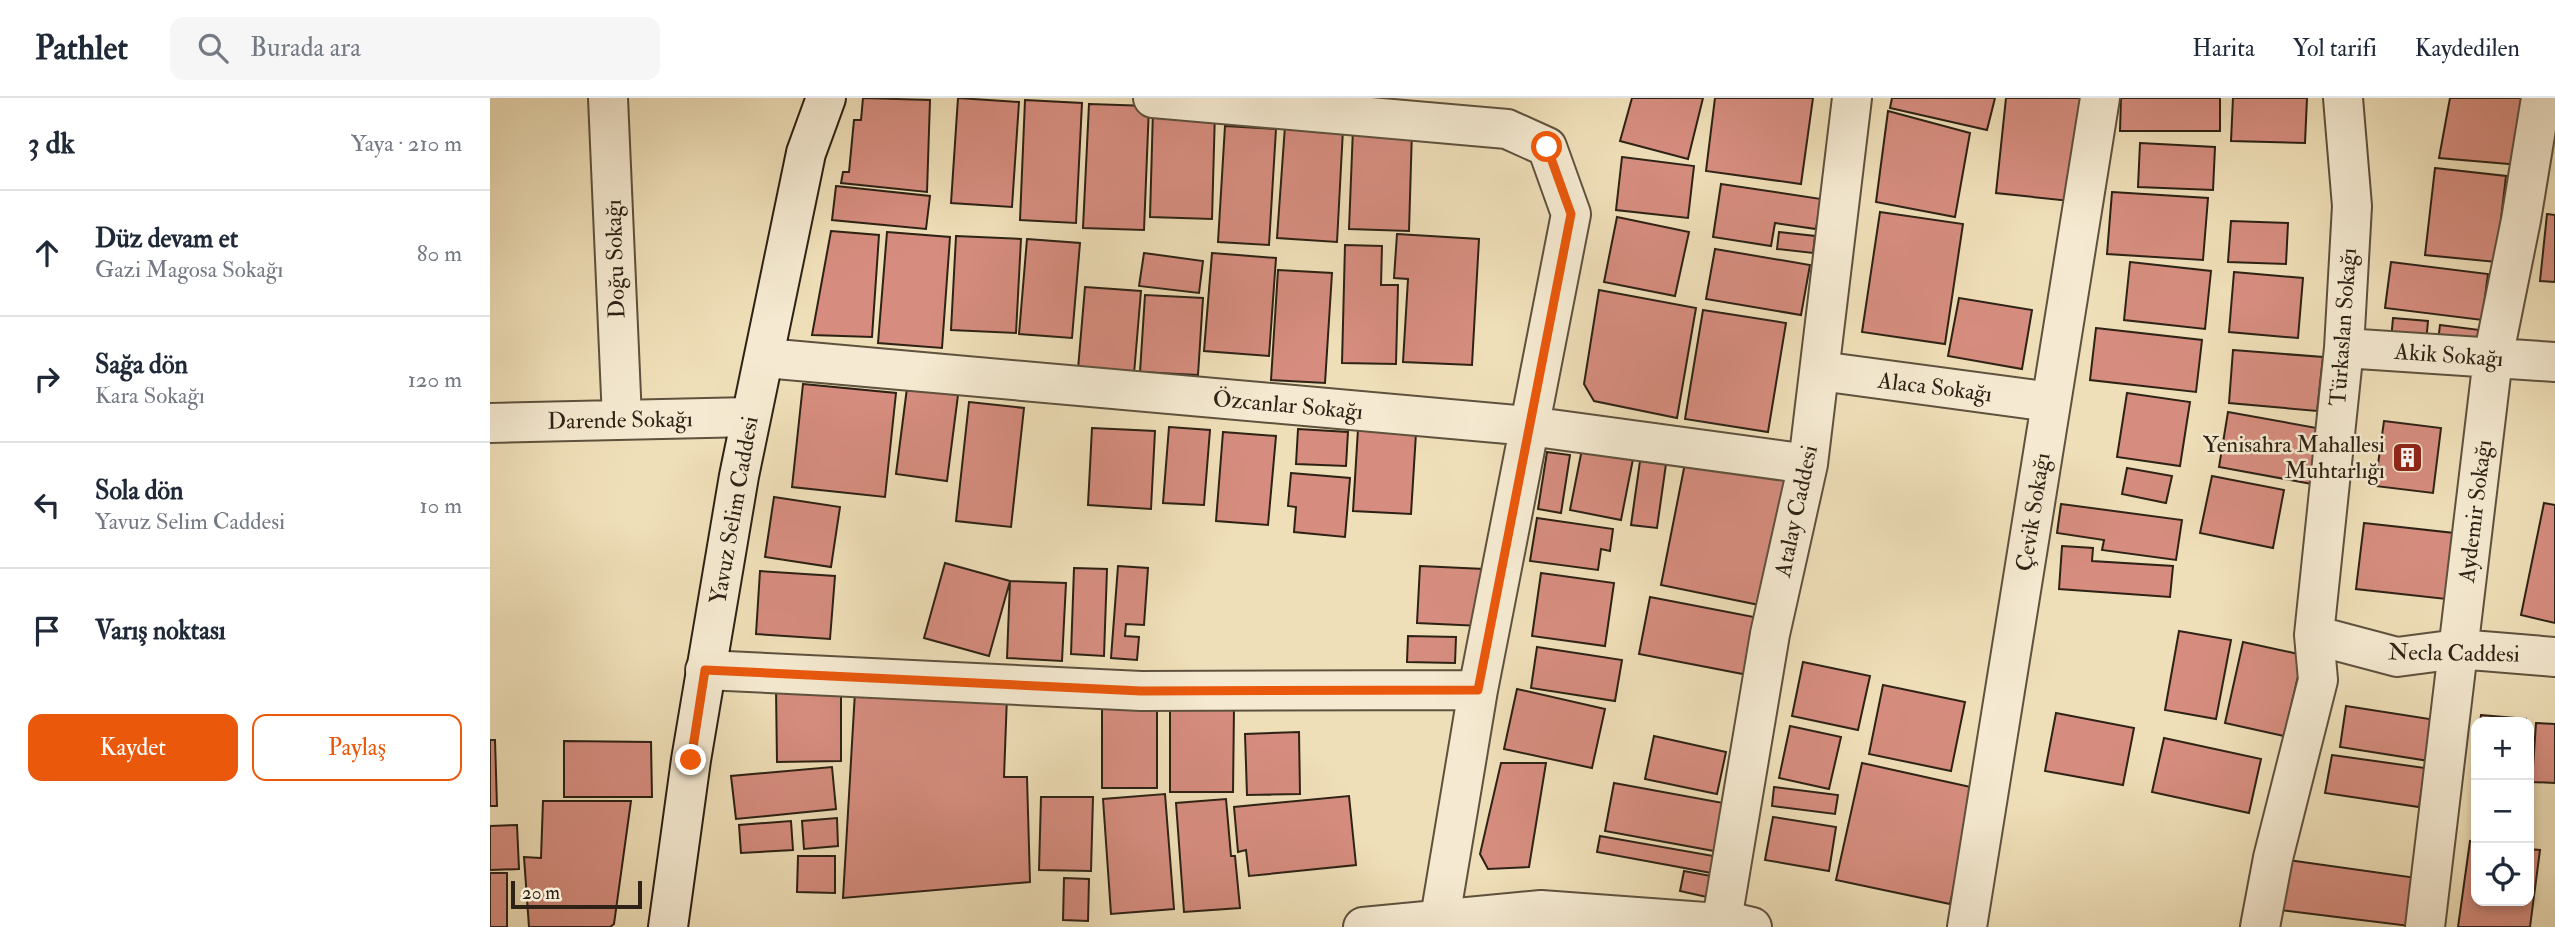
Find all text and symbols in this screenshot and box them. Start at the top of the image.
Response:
search box [170,17,660,80]
text: Pathlet [35,28,128,69]
icon: search [194,29,232,67]
text: Burada ara [250,32,361,64]
text: Harita [2192,33,2255,64]
text: Yol tarifi [2293,33,2377,64]
text: Kaydedilen [2415,33,2520,64]
text: 3 dk [28,125,75,162]
text: Yaya · 210 m [351,129,462,158]
route start [1531,131,1562,162]
street label: Doğu Sokağı [598,199,632,319]
text: Düz devam et [95,223,238,255]
icon: ahead [28,234,66,272]
text: 80 m [417,239,462,268]
street label: Türkaslan Sokağı [2323,247,2363,407]
text: Gazi Magosa Sokağı [95,255,284,284]
street label: Akik Sokağı [2393,337,2504,373]
text: Sağa dön [95,349,188,381]
icon: right [28,360,66,398]
text: 120 m [408,365,462,394]
street label: Alaca Sokağı [1875,365,1994,408]
text: Kara Sokağı [95,381,205,410]
street label: Özcanlar Sokağı [1212,384,1364,426]
street label: Darende Sokağı [547,404,693,436]
street label: Yavuz Selim Caddesi [703,414,765,606]
place label: Yenisahra Mahallesi Muhtarlığı [2203,430,2385,485]
street label: Aydemir Sokağı [2452,438,2498,585]
building icon: Yenisahra Mahallesi Muhtarlığı [2391,440,2425,474]
street label: Atalay Caddesi [1768,442,1824,581]
street label: Çevik Sokağı [2009,451,2057,573]
text: Sola dön [95,475,183,507]
icon: left [28,486,66,524]
text: 10 m [419,491,462,520]
text: Yavuz Selim Caddesi [95,507,285,536]
icon: arrive [28,612,66,650]
text: Varış noktası [95,615,226,647]
street label: Necla Caddesi [2388,637,2520,669]
button: Kaydet [28,714,238,781]
button: Paylaş [252,714,462,781]
map controls [2471,717,2534,906]
button: + [2471,717,2534,780]
route end [675,744,706,775]
button: − [2471,780,2534,843]
button: locate [2471,843,2534,906]
scale bar [511,878,642,910]
text: 20 m [522,881,560,905]

